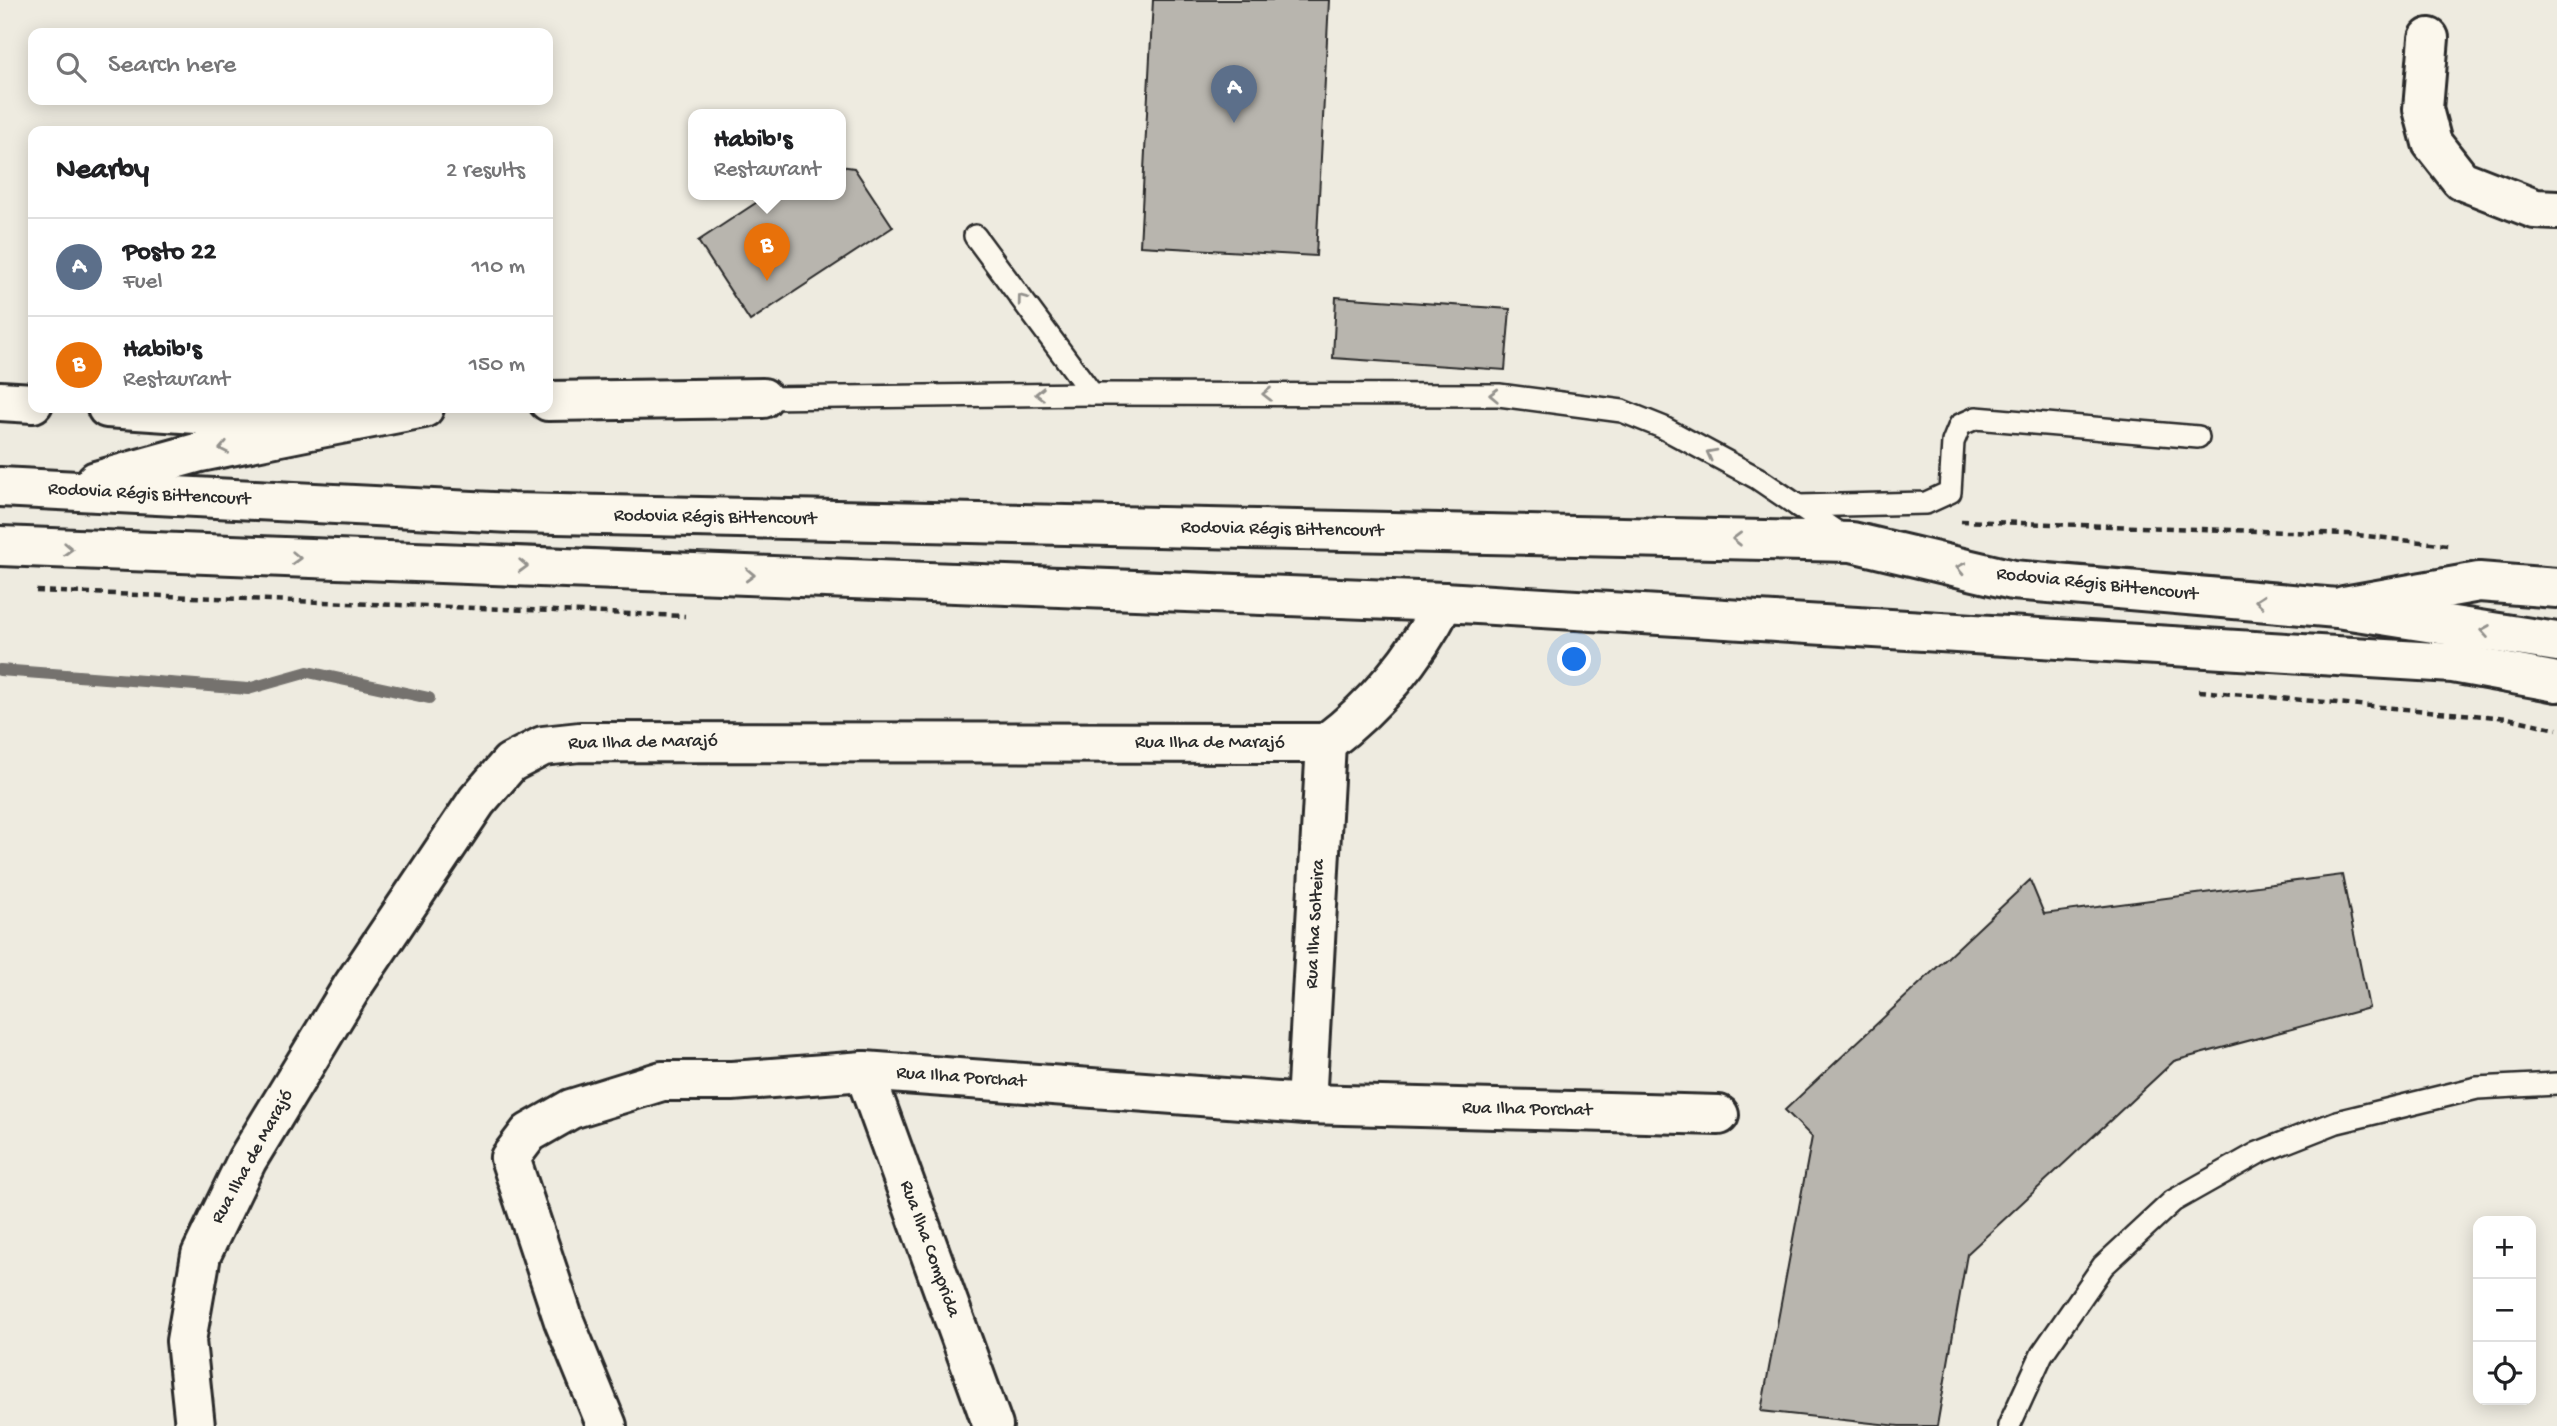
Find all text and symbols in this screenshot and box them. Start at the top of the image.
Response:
search box [28,28,553,105]
icon: search [52,48,90,86]
text: Search here [108,51,236,82]
pin: A [1211,65,1257,123]
popup [688,109,846,200]
text: Habib's [714,126,792,157]
text: Nearby [56,154,149,189]
text: Restaurant [714,157,820,184]
text: 2 results [446,158,525,185]
pin: B [744,223,790,281]
text: Posto 22 [123,238,216,269]
text: A [72,254,86,281]
text: 110 m [472,254,525,281]
text: Fuel [123,269,163,296]
one-way arrow [1018,295,1031,307]
text: Habib's [123,336,202,367]
text: B [73,352,85,379]
text: 150 m [469,352,525,379]
text: Restaurant [123,367,230,394]
one-way arrow [1034,386,1044,402]
one-way arrow [1261,386,1272,402]
one-way arrow [1489,388,1500,403]
one-way arrow [218,439,230,454]
one-way arrow [1706,448,1719,462]
street label: Rodovia Régis Bittencourt [47,478,253,512]
street label: Rodovia Régis Bittencourt [614,505,819,531]
street label: Rodovia Régis Bittencourt [1181,517,1386,543]
one-way arrow [1731,532,1742,547]
one-way arrow [63,541,74,556]
one-way arrow [290,550,301,565]
one-way arrow [518,559,529,574]
one-way arrow [1955,562,1967,576]
street label: Rodovia Régis Bittencourt [1995,563,2201,607]
one-way arrow [745,568,756,583]
one-way arrow [2254,594,2265,609]
one-way arrow [2479,624,2491,639]
your location [1557,642,1591,676]
street label: Rua Ilha de Marajó [568,730,718,756]
street label: Rua Ilha de Marajó [1135,732,1285,755]
street label: Rua Ilha Solteira [1301,857,1331,989]
street label: Rua Ilha Porchat [895,1062,1029,1094]
street label: Rua Ilha de Marajó [207,1086,299,1228]
street label: Rua Ilha Porchat [1462,1097,1594,1123]
street label: Rua Ilha Comprida [894,1178,965,1322]
map controls [2473,1216,2536,1405]
button: + [2473,1216,2536,1279]
button: − [2473,1279,2536,1342]
button: locate [2473,1342,2536,1405]

